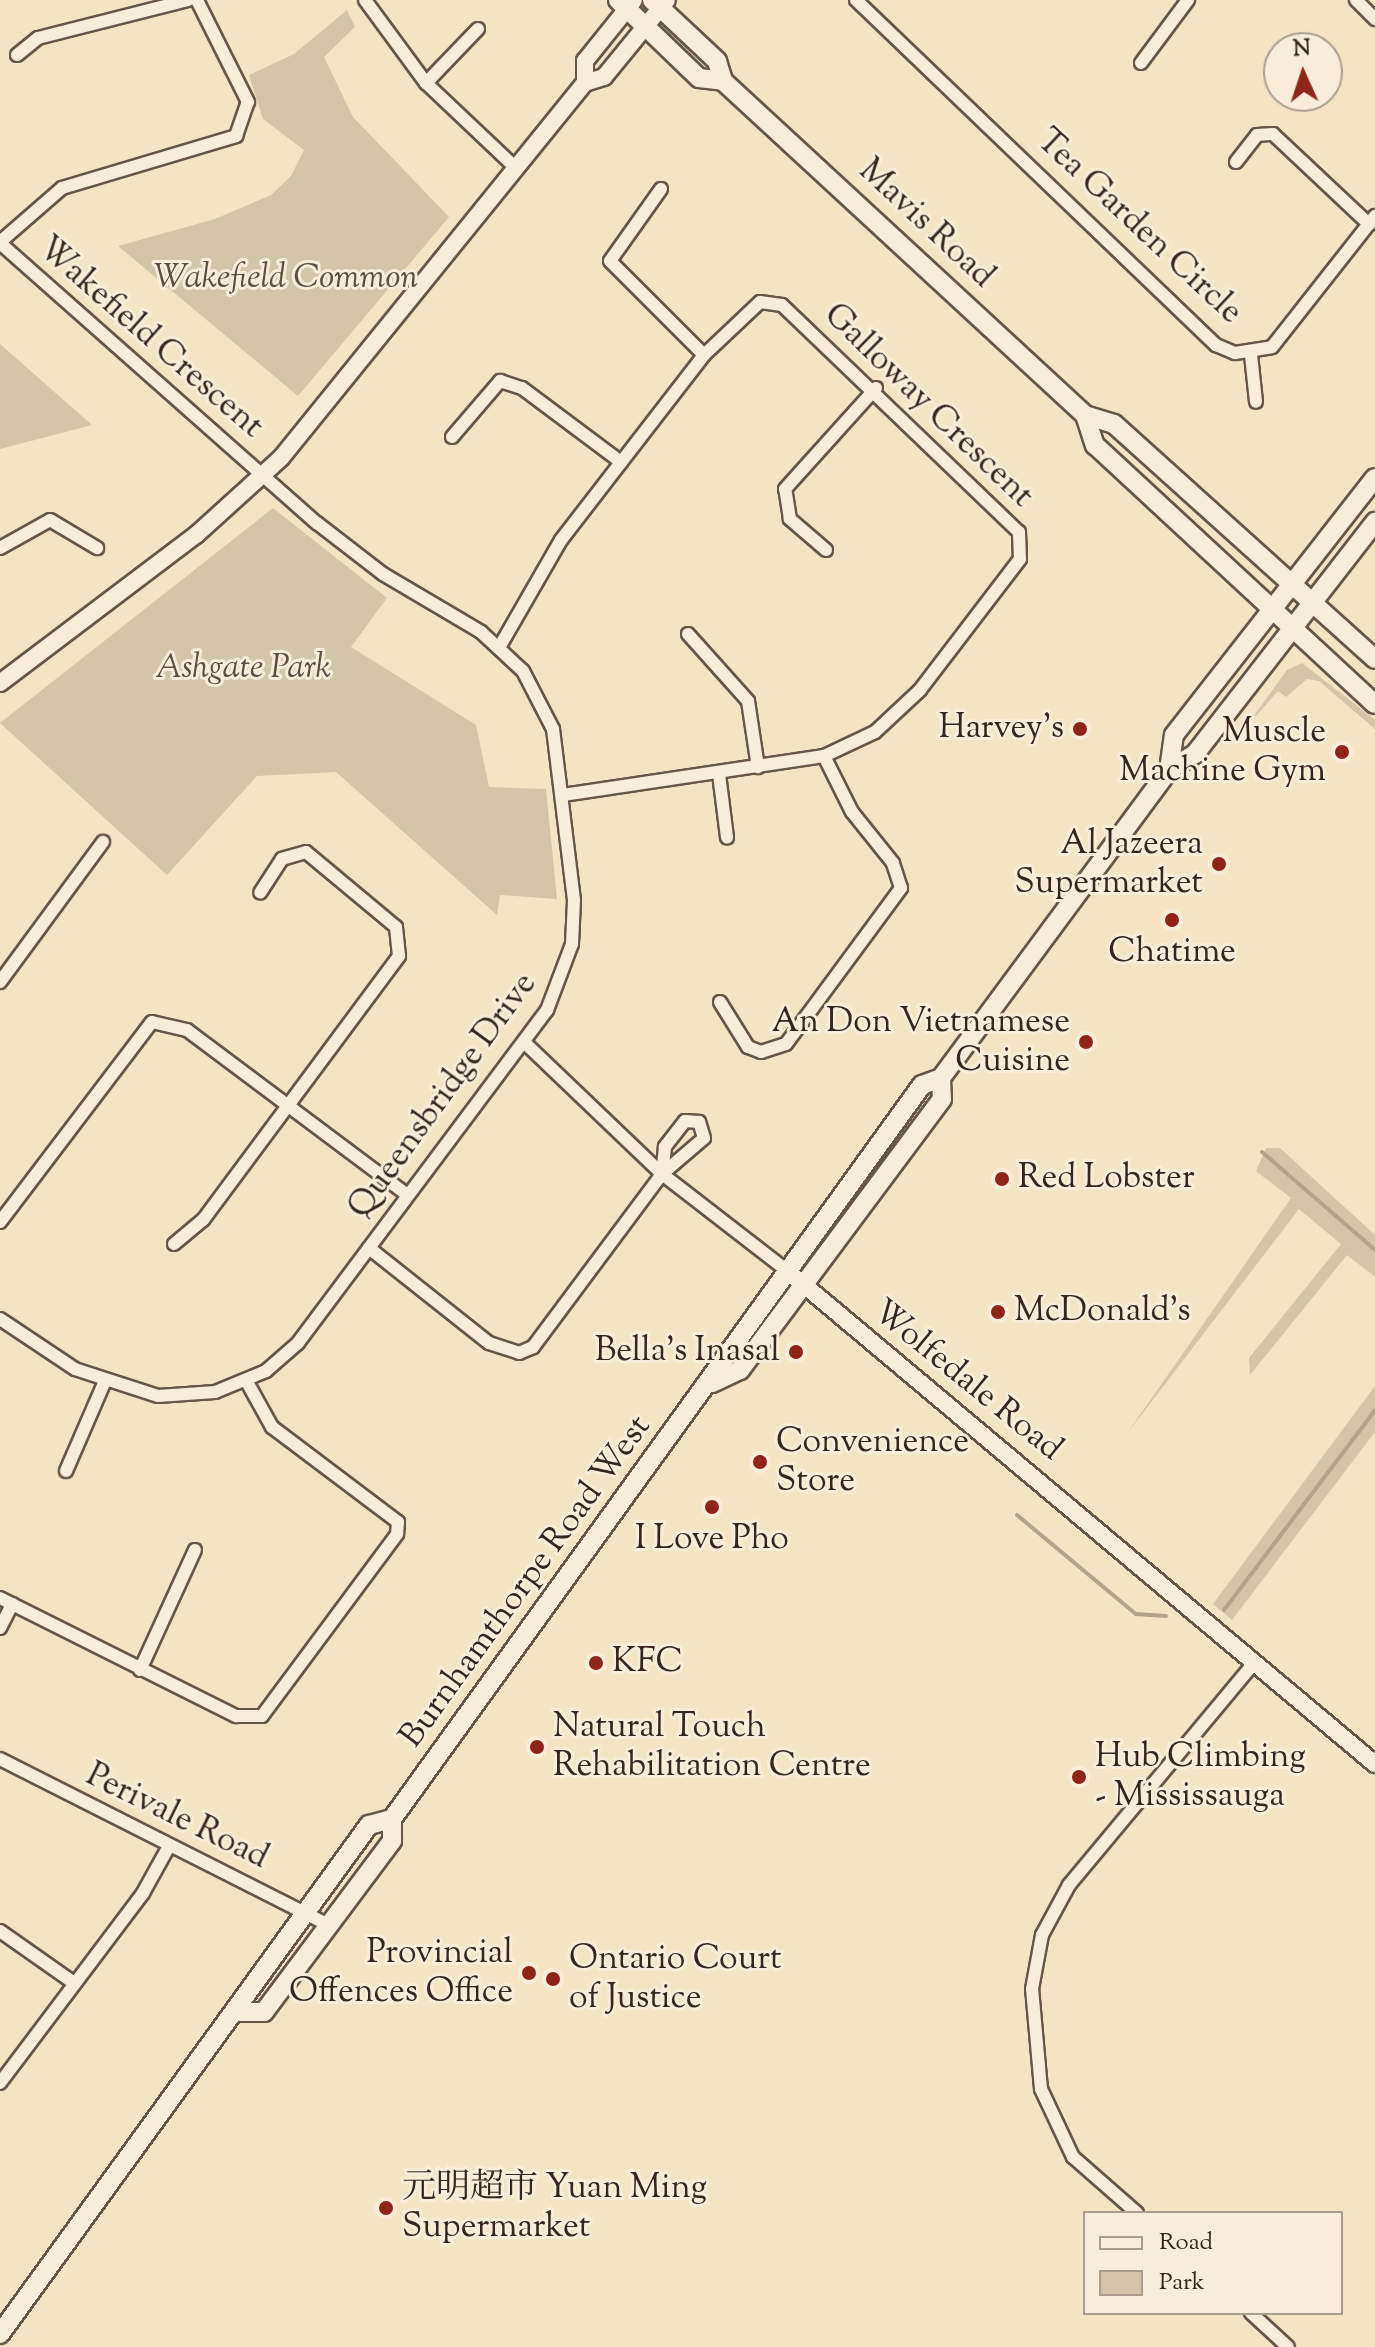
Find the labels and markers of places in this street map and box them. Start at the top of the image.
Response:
place label: Harvey's [939,709,1064,749]
place label: Muscle Machine Gym [1119,712,1326,792]
marker: Harvey's [1071,720,1089,738]
marker: Muscle Machine Gym [1333,743,1351,761]
place label: Al Jazeera Supermarket [1015,824,1203,904]
marker: Al Jazeera Supermarket [1210,855,1228,873]
marker: Chatime [1163,911,1181,929]
place label: Chatime [1108,933,1236,973]
place label: An Don Vietnamese Cuisine [771,1002,1070,1082]
marker: An Don Vietnamese Cuisine [1077,1033,1095,1051]
place label: Red Lobster [1018,1159,1195,1199]
marker: Red Lobster [993,1170,1011,1188]
place label: McDonald's [1014,1292,1191,1332]
marker: McDonald's [989,1303,1007,1321]
place label: Bella’s Inasal [595,1332,780,1372]
marker: Bella’s Inasal [787,1343,805,1361]
place label: Convenience Store [776,1422,969,1502]
marker: Convenience Store [751,1453,769,1471]
marker: I Love Pho [703,1498,721,1516]
place label: I Love Pho [635,1520,789,1560]
place label: KFC [612,1643,683,1683]
marker: KFC [587,1654,605,1672]
place label: Natural Touch Rehabilitation Centre [553,1707,871,1786]
place label: Hub Climbing - Mississauga [1095,1737,1306,1816]
marker: Natural Touch Rehabilitation Centre [528,1738,546,1756]
marker: Hub Climbing - Mississauga [1070,1768,1088,1786]
place label: Provincial Offences Office [289,1933,513,2012]
place label: Ontario Court of Justice [569,1939,782,2018]
marker: Provincial Offences Office [520,1964,538,1982]
marker: Ontario Court of Justice [544,1970,562,1988]
place label: 元明超市 Yuan Ming Supermarket [402,2168,707,2248]
marker: 元明超市 Yuan Ming Supermarket [377,2199,395,2217]

